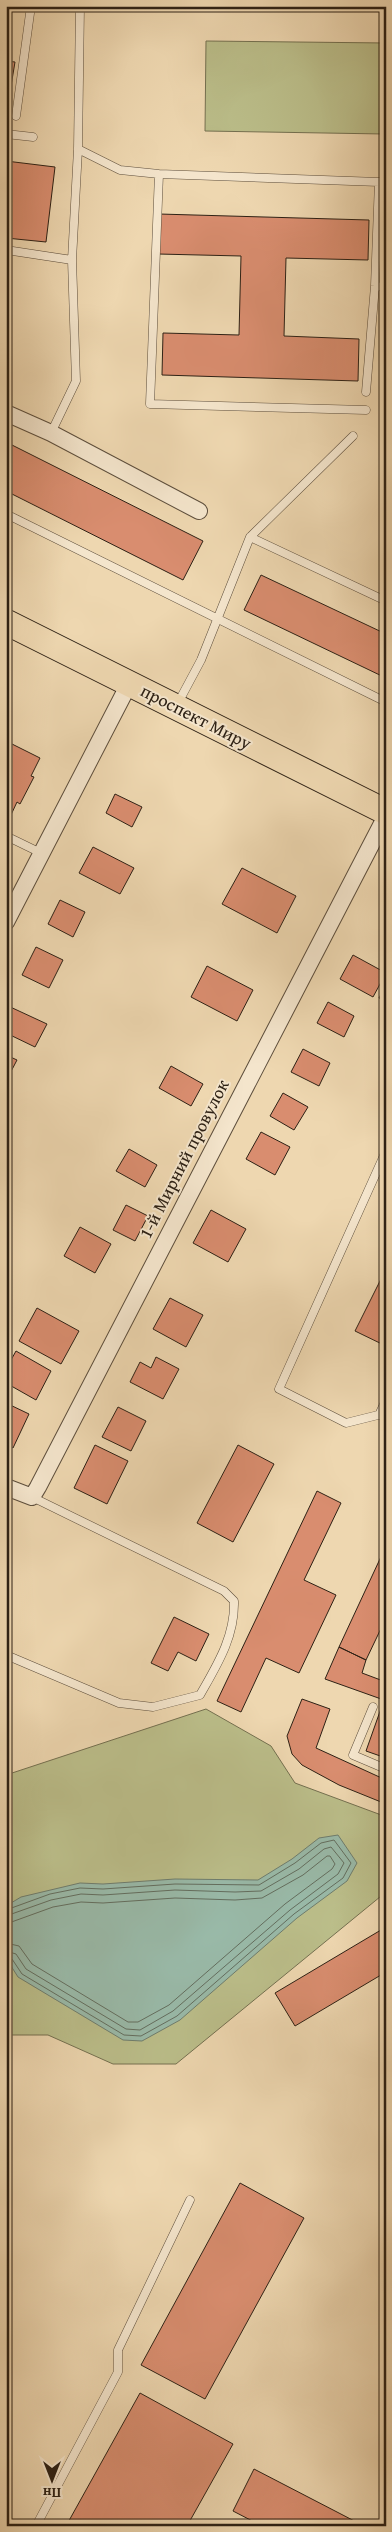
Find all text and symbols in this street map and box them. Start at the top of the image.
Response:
street label: проспект Миру [136,677,256,756]
street label: 1-й Мирний провулок [132,1074,236,1243]
north arrow [28,2454,78,2504]
text: Пн [43,2483,61,2503]

